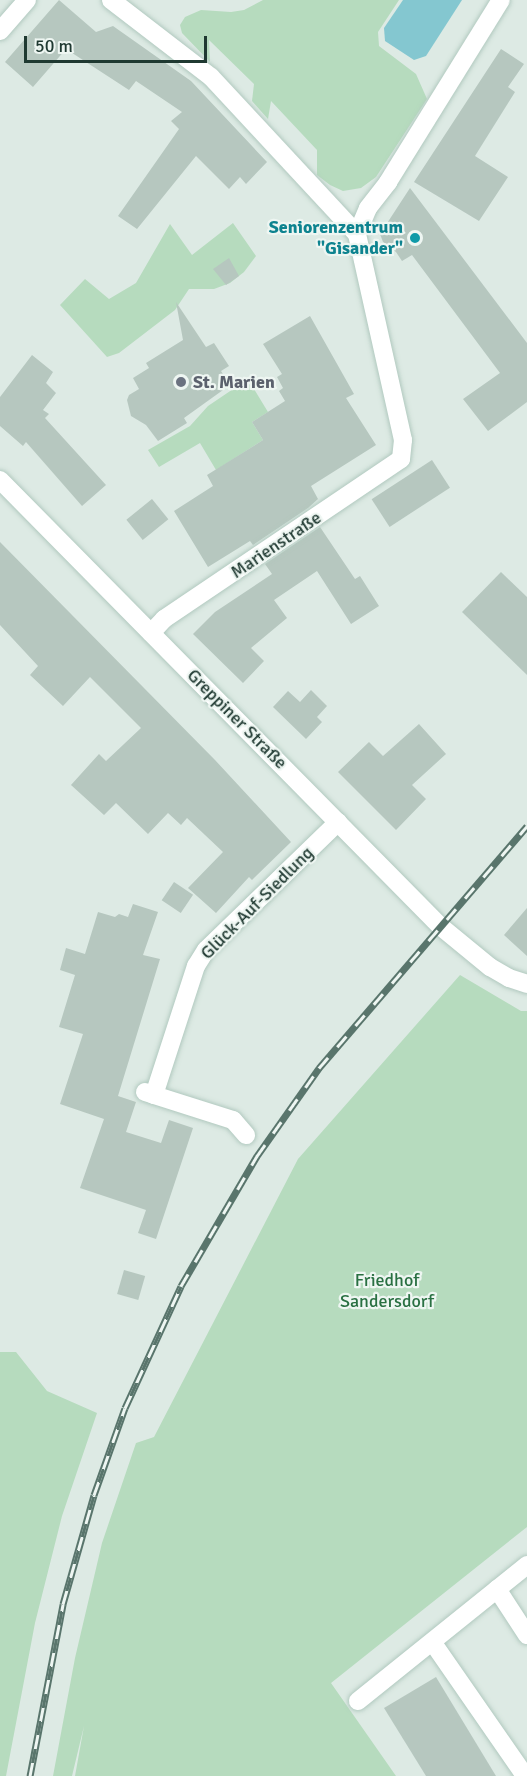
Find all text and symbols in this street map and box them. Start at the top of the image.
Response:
scale bar [27,24,210,62]
text: 50 m [35,35,73,57]
place label: Seniorenzentrum "Gisander" [269,217,403,260]
marker: Seniorenzentrum "Gisander" [408,231,422,245]
place label: St. Marien [193,371,275,393]
marker: St. Marien [174,375,188,389]
street label: Marienstraße [227,507,325,583]
street label: Greppiner Straße [183,665,291,773]
street label: Glück-Auf-Siedlung [196,842,318,964]
park label: Friedhof Sandersdorf [340,1270,434,1312]

